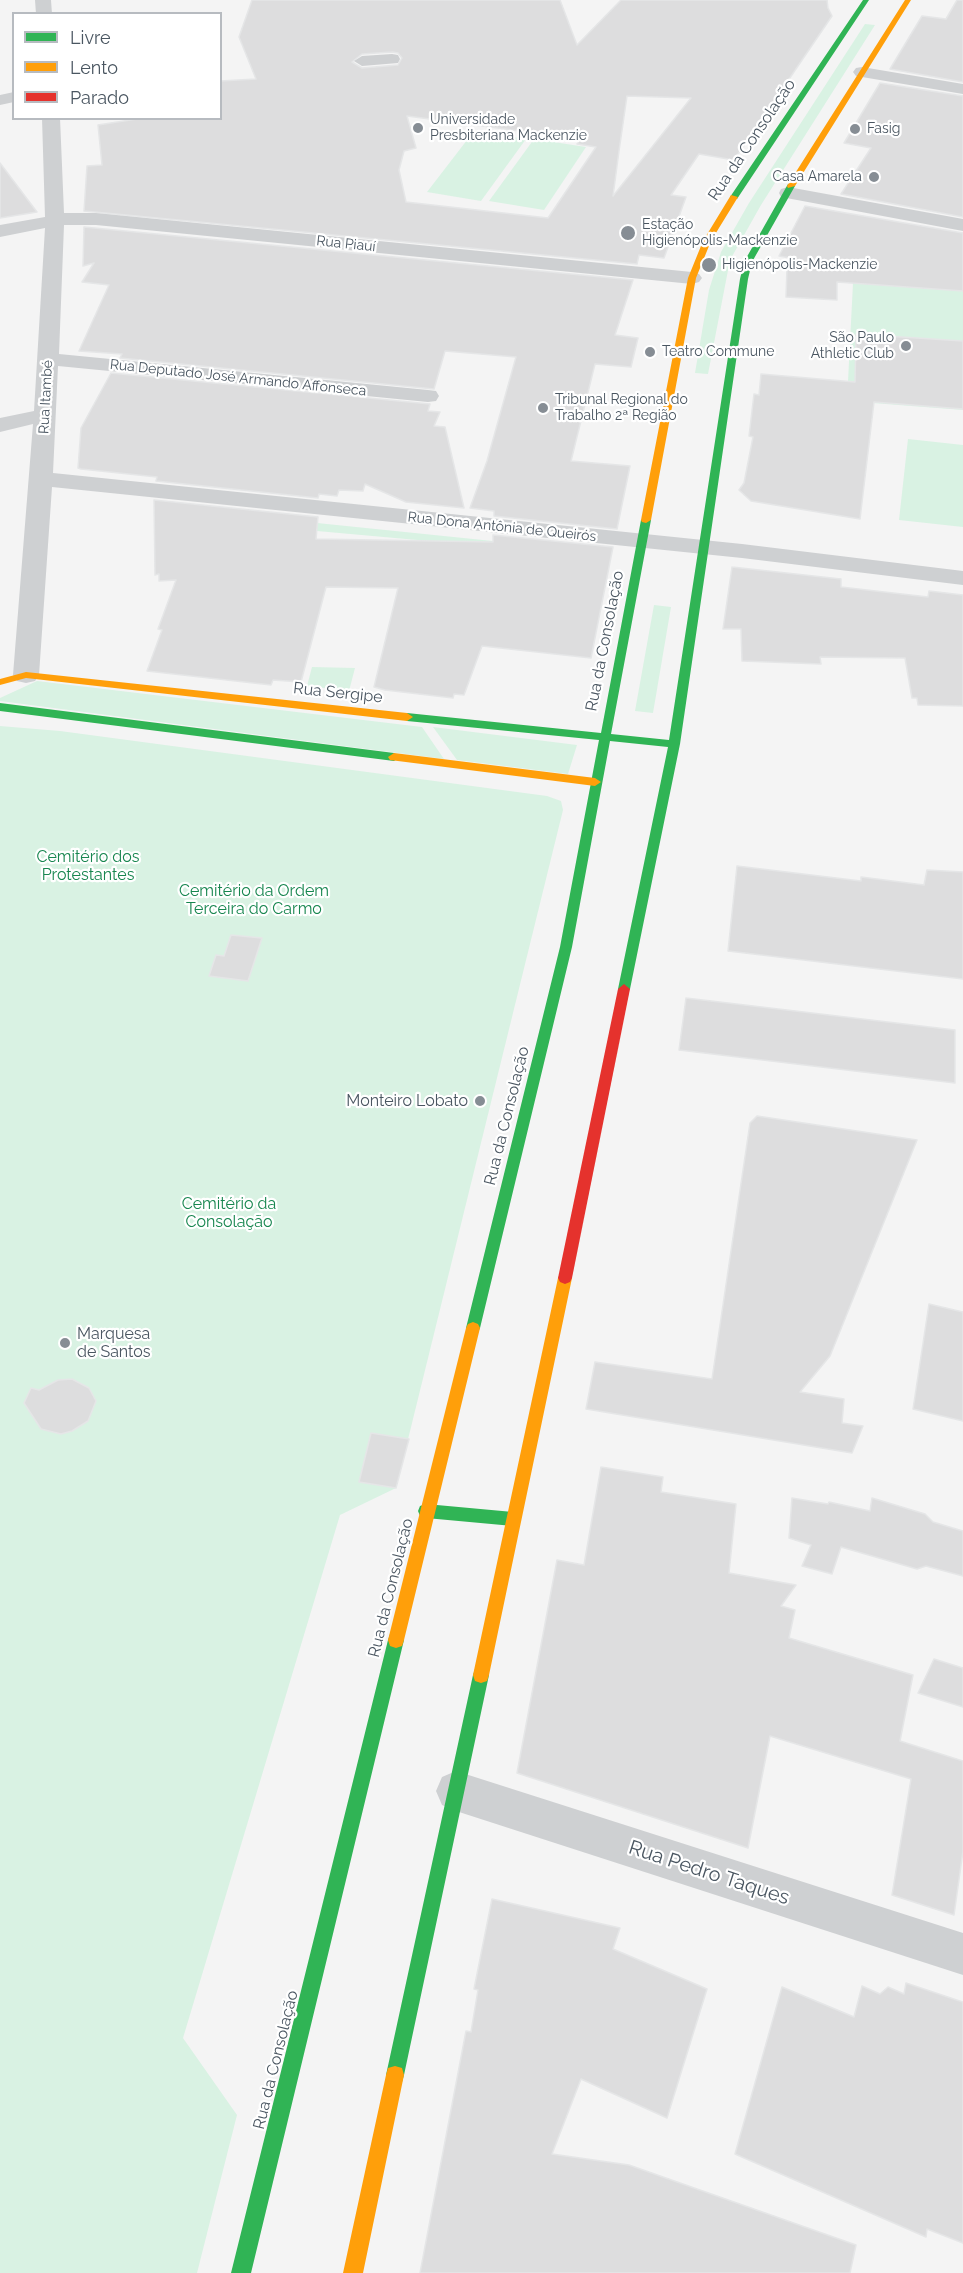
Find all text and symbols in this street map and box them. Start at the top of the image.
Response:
legend [12,12,222,120]
text: Livre [70,27,111,48]
text: Lento [70,57,118,78]
street label: Rua da Consolação [704,76,800,204]
text: Parado [70,87,129,108]
place label: Universidade Presbiteriana Mackenzie [430,112,587,144]
marker: Universidade Presbiteriana Mackenzie [411,121,425,135]
place label: Fasig [867,121,900,137]
marker: Fasig [848,122,862,136]
place label: Casa Amarela [772,169,862,185]
marker: Casa Amarela [867,170,881,184]
place label: Estação Higienópolis-Mackenzie [642,217,797,250]
marker: Estação Higienópolis-Mackenzie [619,224,637,242]
street label: Rua Piauí [316,233,376,255]
marker: Higienópolis-Mackenzie [700,256,718,274]
place label: Higienópolis-Mackenzie [722,257,877,273]
place label: São Paulo Athletic Club [811,330,894,362]
marker: São Paulo Athletic Club [899,339,913,353]
place label: Teatro Commune [662,344,774,360]
marker: Teatro Commune [643,345,657,359]
street label: Rua Deputado José Armando Affonseca [109,356,367,400]
street label: Rua Itambé [36,360,56,434]
place label: Tribunal Regional do Trabalho 2ª Região [555,392,688,424]
marker: Tribunal Regional do Trabalho 2ª Região [536,401,550,415]
street label: Rua Dona Antônia de Queirós [407,509,597,545]
street label: Rua da Consolação [582,569,628,713]
street label: Rua Sergipe [292,679,384,707]
park label: Cemitério dos Protestantes [36,847,140,885]
park label: Cemitério da Ordem Terceira do Carmo [179,881,329,919]
street label: Rua da Consolação [480,1045,534,1187]
place label: Monteiro Lobato [346,1091,468,1111]
marker: Monteiro Lobato [473,1094,487,1108]
park label: Cemitério da Consolação [182,1194,276,1232]
place label: Marquesa de Santos [77,1324,151,1362]
marker: Marquesa de Santos [58,1336,72,1350]
street label: Rua da Consolação [364,1517,418,1659]
street label: Rua Pedro Taques [626,1836,792,1910]
street label: Rua da Consolação [249,1989,303,2131]

